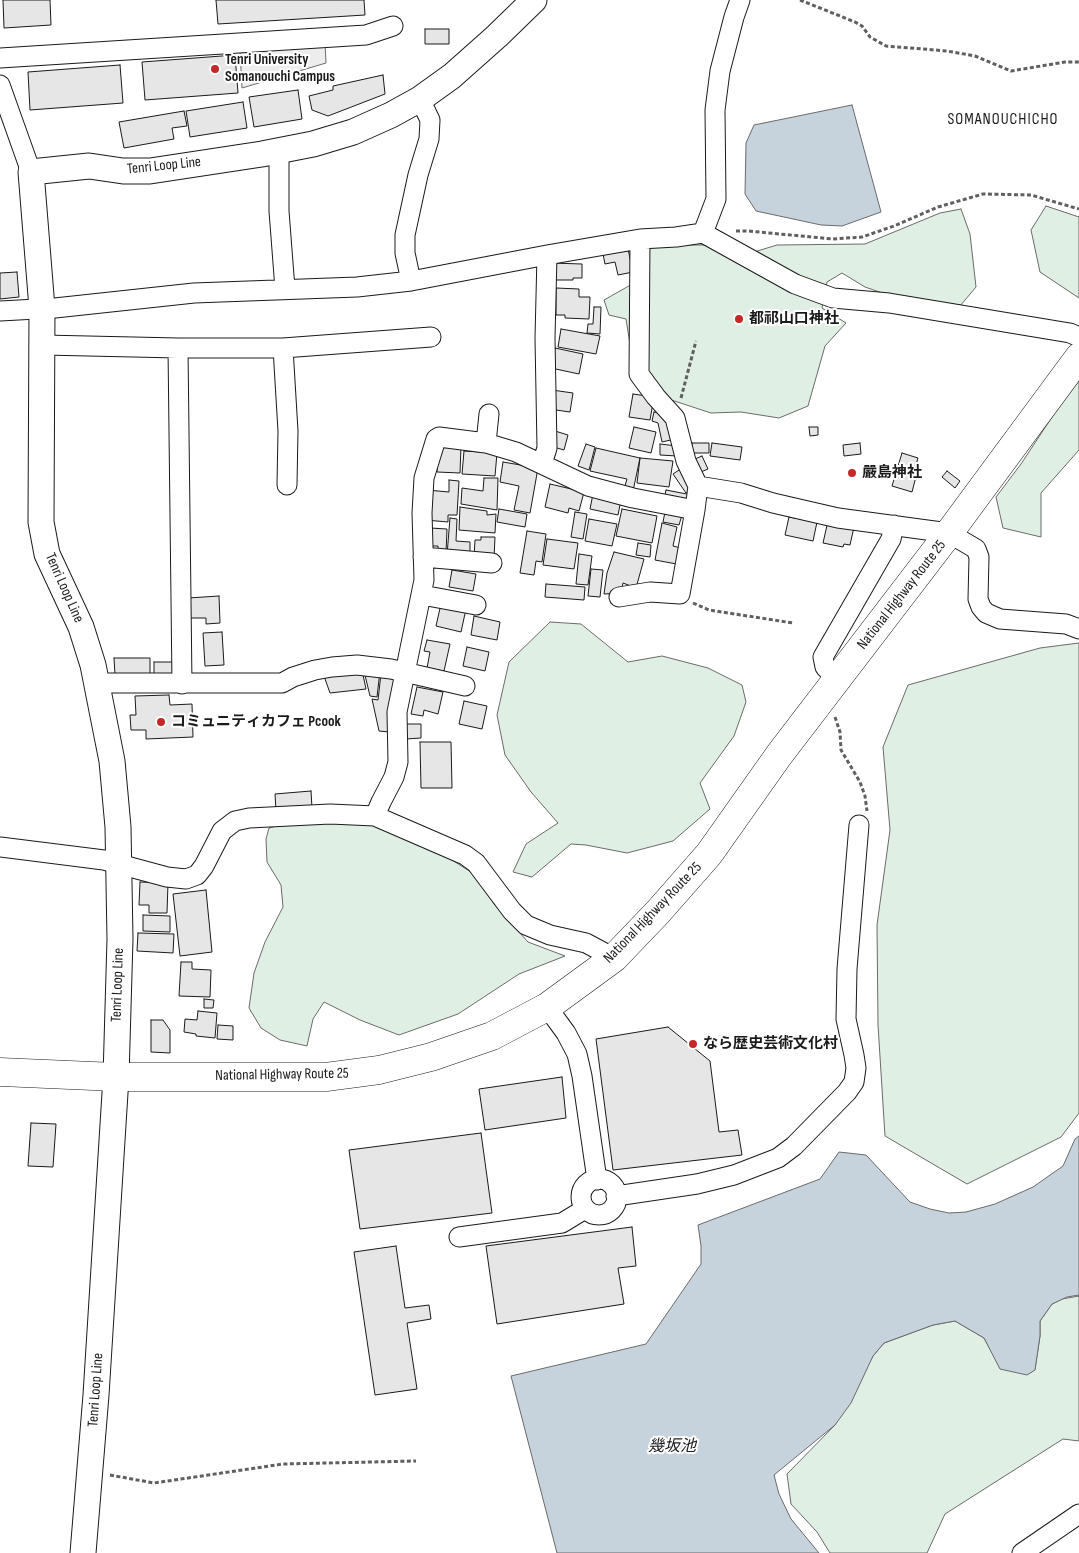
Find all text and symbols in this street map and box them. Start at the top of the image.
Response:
place label: Tenri University Somanouchi Campus [225,51,335,86]
marker: Tenri University Somanouchi Campus [209,63,221,75]
district label: SOMANOUCHICHO [946,110,1060,130]
street label: Tenri Loop Line [126,153,202,179]
place label: 都祁山口神社 [749,310,839,328]
marker: 都祁山口神社 [733,313,745,325]
place label: 嚴島神社 [862,464,922,482]
marker: 嚴島神社 [846,467,858,479]
street label: National Highway Route 25 [854,537,950,653]
street label: Tenri Loop Line [41,550,87,626]
place label: コミュニティカフェ Pcook [171,713,341,731]
marker: コミュニティカフェ Pcook [155,716,167,728]
street label: National Highway Route 25 [600,859,706,967]
street label: Tenri Loop Line [108,948,128,1022]
place label: なら歴史芸術文化村 [703,1035,838,1053]
marker: なら歴史芸術文化村 [687,1038,699,1050]
street label: National Highway Route 25 [215,1065,349,1085]
street label: Tenri Loop Line [84,1352,108,1428]
water label: 幾坂池 [648,1437,696,1457]

